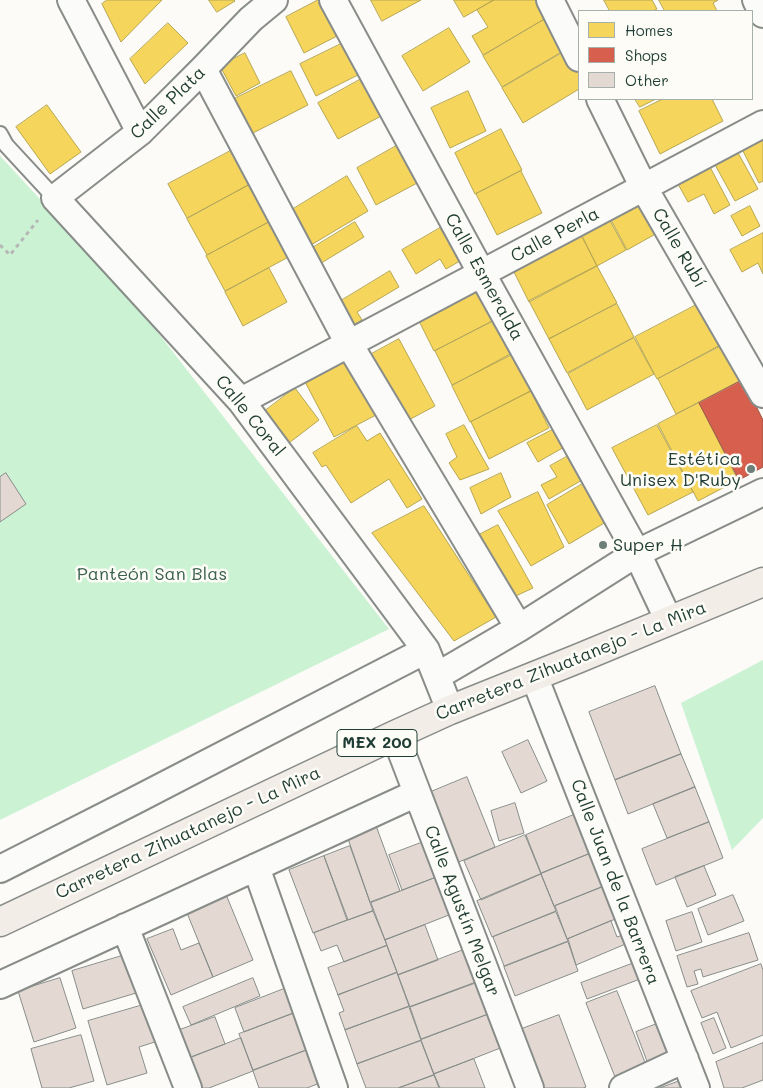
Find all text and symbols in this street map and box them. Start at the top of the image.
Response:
legend [578,10,753,100]
text: Homes [625,20,673,40]
text: Shops [625,45,667,65]
street label: Calle Plata [126,62,210,144]
text: Other [625,70,669,90]
street label: Calle Perla [507,203,603,267]
street label: Calle Rubí [648,204,710,292]
street label: Calle Esmeralda [440,210,528,344]
street label: Calle Coral [211,371,289,461]
place label: Estética Unisex D'Ruby [620,448,741,490]
marker: Estética Unisex D'Ruby [745,463,757,475]
place label: Super H [613,534,683,556]
marker: Super H [597,539,609,551]
park label: Panteón San Blas [77,563,227,585]
street label: Carretera Zihuatanejo - La Mira [433,597,709,725]
road number: MEX 200 [337,730,417,756]
street label: Carretera Zihuatanejo - La Mira [52,762,324,904]
street label: Calle Juan de la Barrera [566,776,664,988]
street label: Calle Agustín Melgar [419,822,505,1000]

